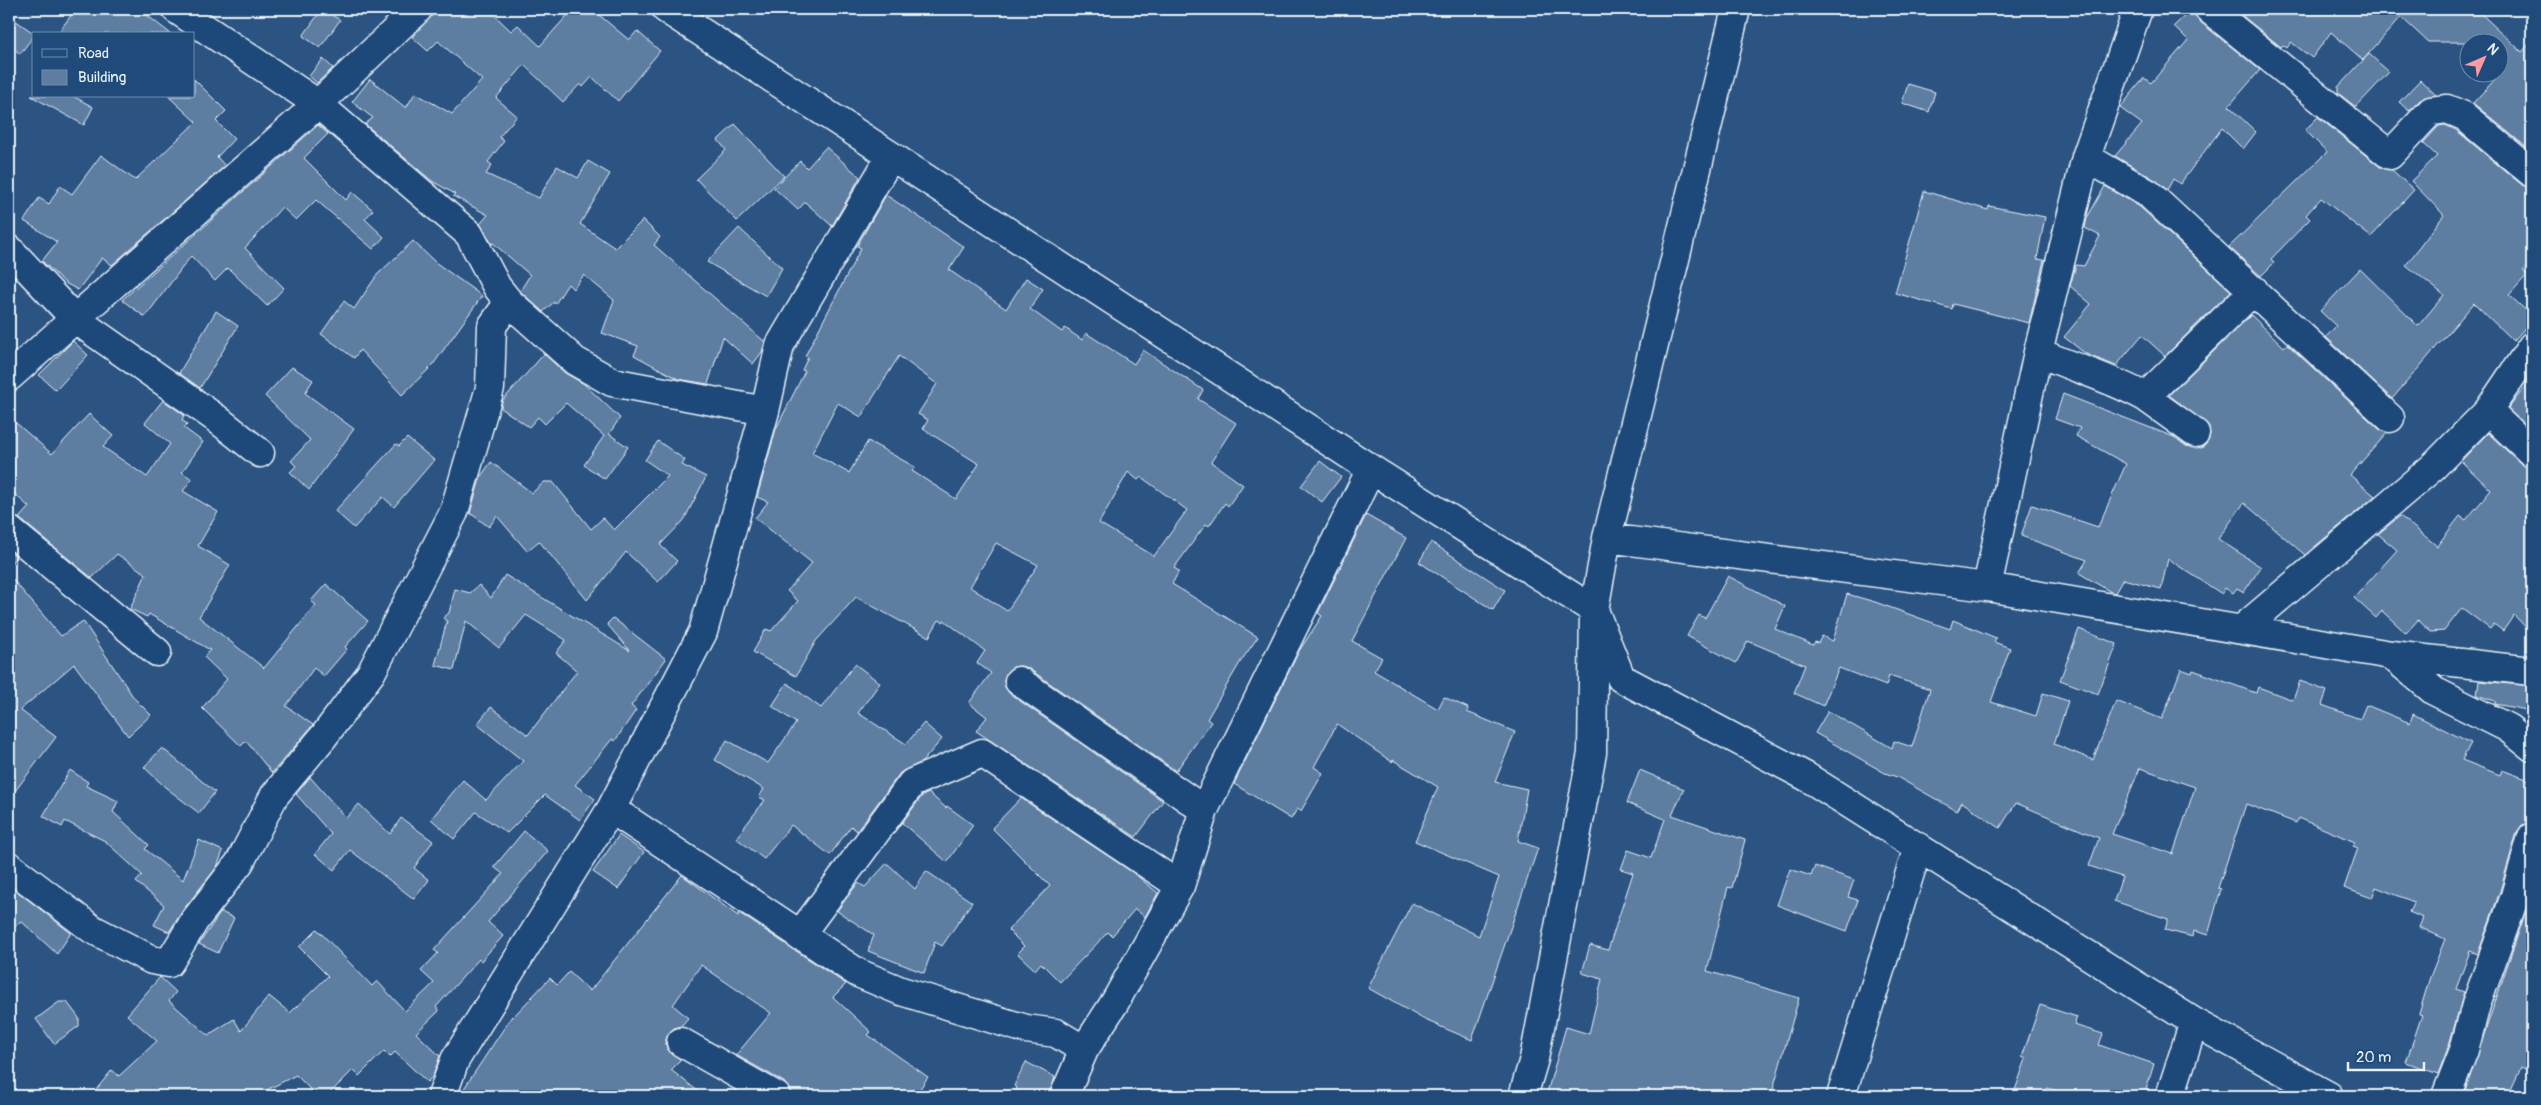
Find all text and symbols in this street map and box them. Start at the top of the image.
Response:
legend [32,32,195,98]
north arrow [2458,32,2508,82]
text: N [2483,40,2502,59]
text: Road [78,44,109,63]
text: Building [78,68,126,87]
scale bar [2348,1040,2425,1072]
text: 20 m [2356,1048,2391,1067]

